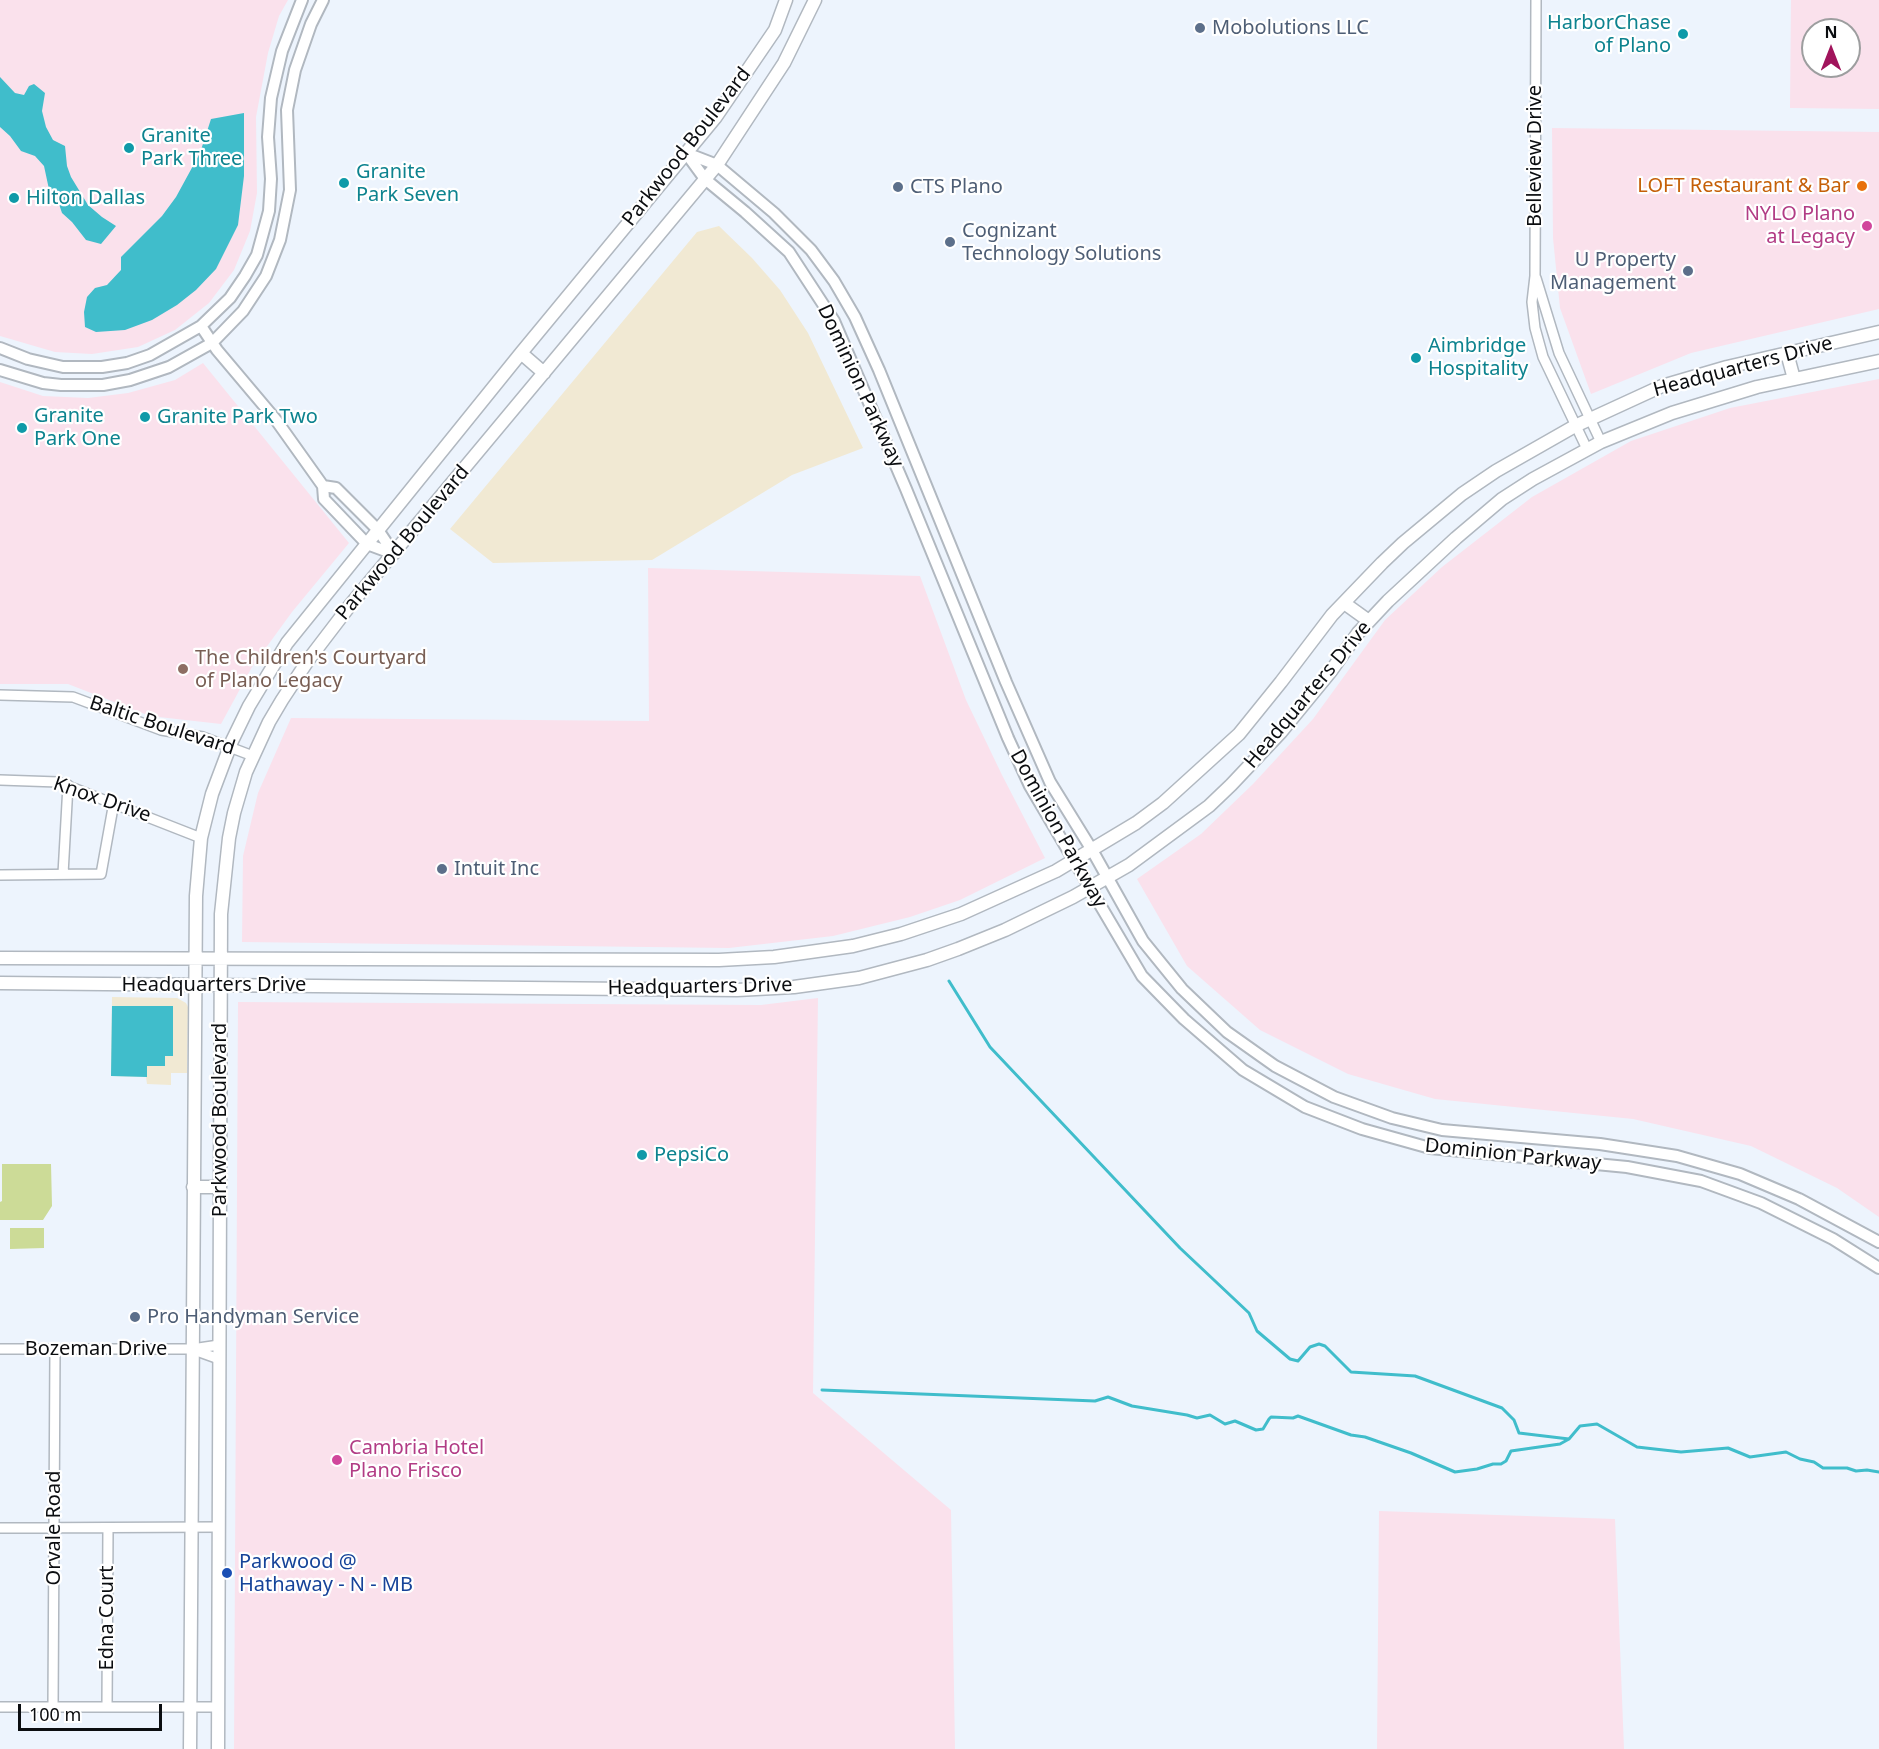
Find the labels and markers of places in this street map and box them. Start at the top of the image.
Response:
place label: HarborChase of Plano [1547,11,1671,58]
place label: Mobolutions LLC [1212,16,1369,40]
marker: Mobolutions LLC [1193,21,1207,35]
marker: HarborChase of Plano [1676,27,1690,41]
place label: Granite Park Three [141,124,242,171]
marker: Granite Park Three [122,141,136,155]
place label: Granite Park Seven [356,160,459,207]
place label: LOFT Restaurant & Bar [1637,174,1850,198]
place label: CTS Plano [910,175,1003,199]
marker: Granite Park Seven [337,176,351,190]
marker: LOFT Restaurant & Bar [1855,179,1869,193]
marker: CTS Plano [891,180,905,194]
place label: Hilton Dallas [26,186,145,210]
marker: Hilton Dallas [7,191,21,205]
place label: NYLO Plano at Legacy [1745,202,1855,249]
place label: Cognizant Technology Solutions [962,219,1161,266]
marker: NYLO Plano at Legacy [1860,219,1874,233]
marker: Cognizant Technology Solutions [943,235,957,249]
place label: U Property Management [1550,248,1676,295]
marker: U Property Management [1681,264,1695,278]
place label: Aimbridge Hospitality [1428,334,1528,381]
marker: Aimbridge Hospitality [1409,351,1423,365]
place label: Granite Park One [34,404,121,451]
place label: Granite Park Two [157,405,318,429]
marker: Granite Park Two [138,410,152,424]
marker: Granite Park One [15,421,29,435]
place label: The Children's Courtyard of Plano Legacy [195,646,427,693]
marker: The Children's Courtyard of Plano Legacy [176,662,190,676]
place label: Intuit Inc [454,857,539,881]
marker: Intuit Inc [435,862,449,876]
place label: PepsiCo [654,1143,729,1167]
marker: PepsiCo [635,1148,649,1162]
place label: Pro Handyman Service [147,1305,359,1329]
marker: Pro Handyman Service [128,1310,142,1324]
place label: Cambria Hotel Plano Frisco [349,1436,484,1483]
marker: Cambria Hotel Plano Frisco [330,1453,344,1467]
place label: Parkwood @ Hathaway - N - MB [239,1550,413,1597]
marker: Parkwood @ Hathaway - N - MB [220,1566,234,1580]

